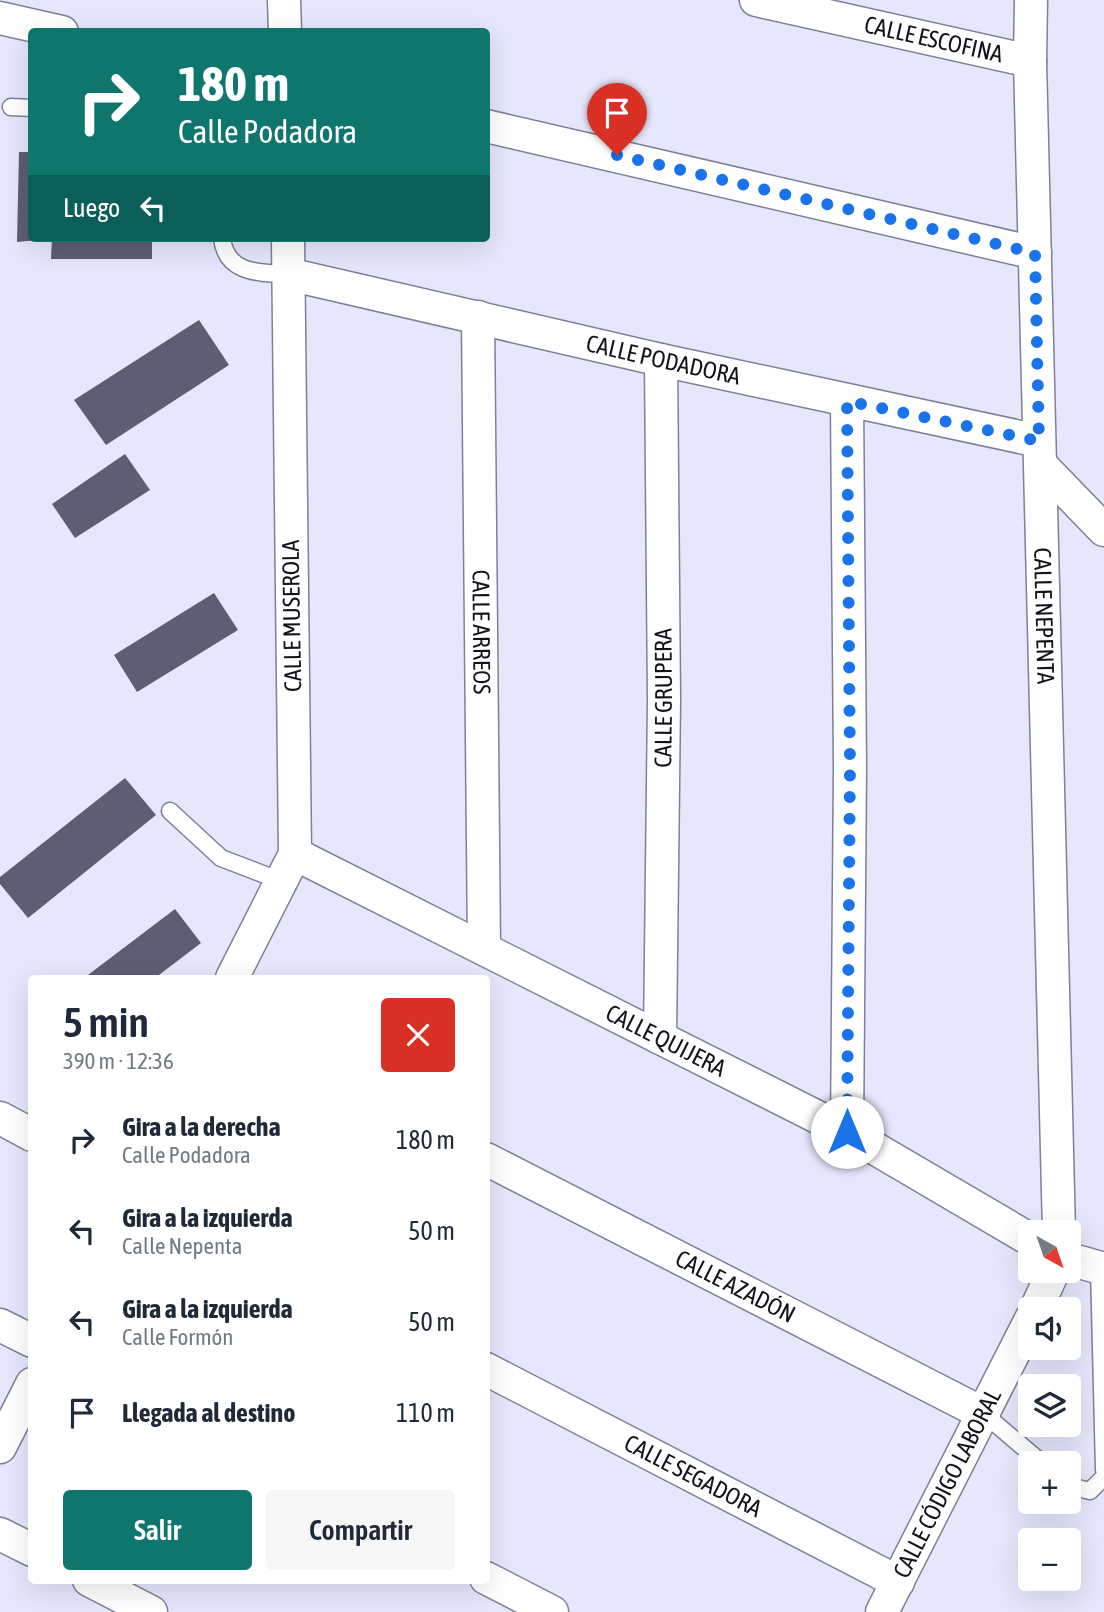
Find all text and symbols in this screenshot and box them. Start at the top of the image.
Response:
street label: CALLE ESCOFINA [862,11,1006,68]
text: 180 m [178,55,289,111]
icon: right [63,56,154,147]
pin [587,83,647,155]
icon: arrive [598,94,636,132]
text: Calle Podadora [178,113,357,150]
icon: left [134,189,172,227]
text: Luego [63,193,120,223]
street label: CALLE PODADORA [584,329,743,390]
street label: CALLE MUSEROLA [277,540,306,692]
street label: CALLE NEPENTA [1029,547,1059,685]
street label: CALLE ARREOS [467,569,496,695]
street label: CALLE GRUPERA [649,628,677,768]
text: 5 min [63,998,149,1046]
button: close [381,998,455,1072]
street label: CALLE QUIJERA [601,999,731,1082]
text: 390 m · 12:36 [63,1048,174,1074]
position arrow [810,1095,884,1169]
text: Gira a la derecha [122,1112,281,1142]
icon: right [63,1121,101,1159]
text: 180 m [396,1125,455,1155]
text: Calle Podadora [122,1142,251,1168]
text: Gira a la izquierda [122,1203,293,1233]
icon: left [63,1212,101,1250]
text: 50 m [408,1216,455,1246]
north arrow [1018,1220,1082,1283]
map controls [1018,1220,1081,1591]
text: Calle Nepenta [122,1233,242,1259]
street label: CALLE AZADÓN [671,1244,800,1328]
text: Gira a la izquierda [122,1294,293,1324]
button: sound [1018,1297,1081,1360]
icon: left [63,1303,101,1341]
text: 50 m [408,1307,455,1337]
text: Calle Formón [122,1324,234,1350]
button: layers [1018,1374,1081,1437]
street label: CALLE CÓDIGO LABORAL [888,1384,1006,1582]
icon: arrive [63,1394,101,1432]
text: Llegada al destino [122,1398,295,1428]
text: 110 m [396,1398,455,1428]
street label: CALLE SEGADORA [620,1429,767,1522]
button: + [1018,1451,1081,1514]
button: Salir [63,1490,252,1570]
button: Compartir [266,1490,455,1570]
button: − [1018,1528,1081,1591]

